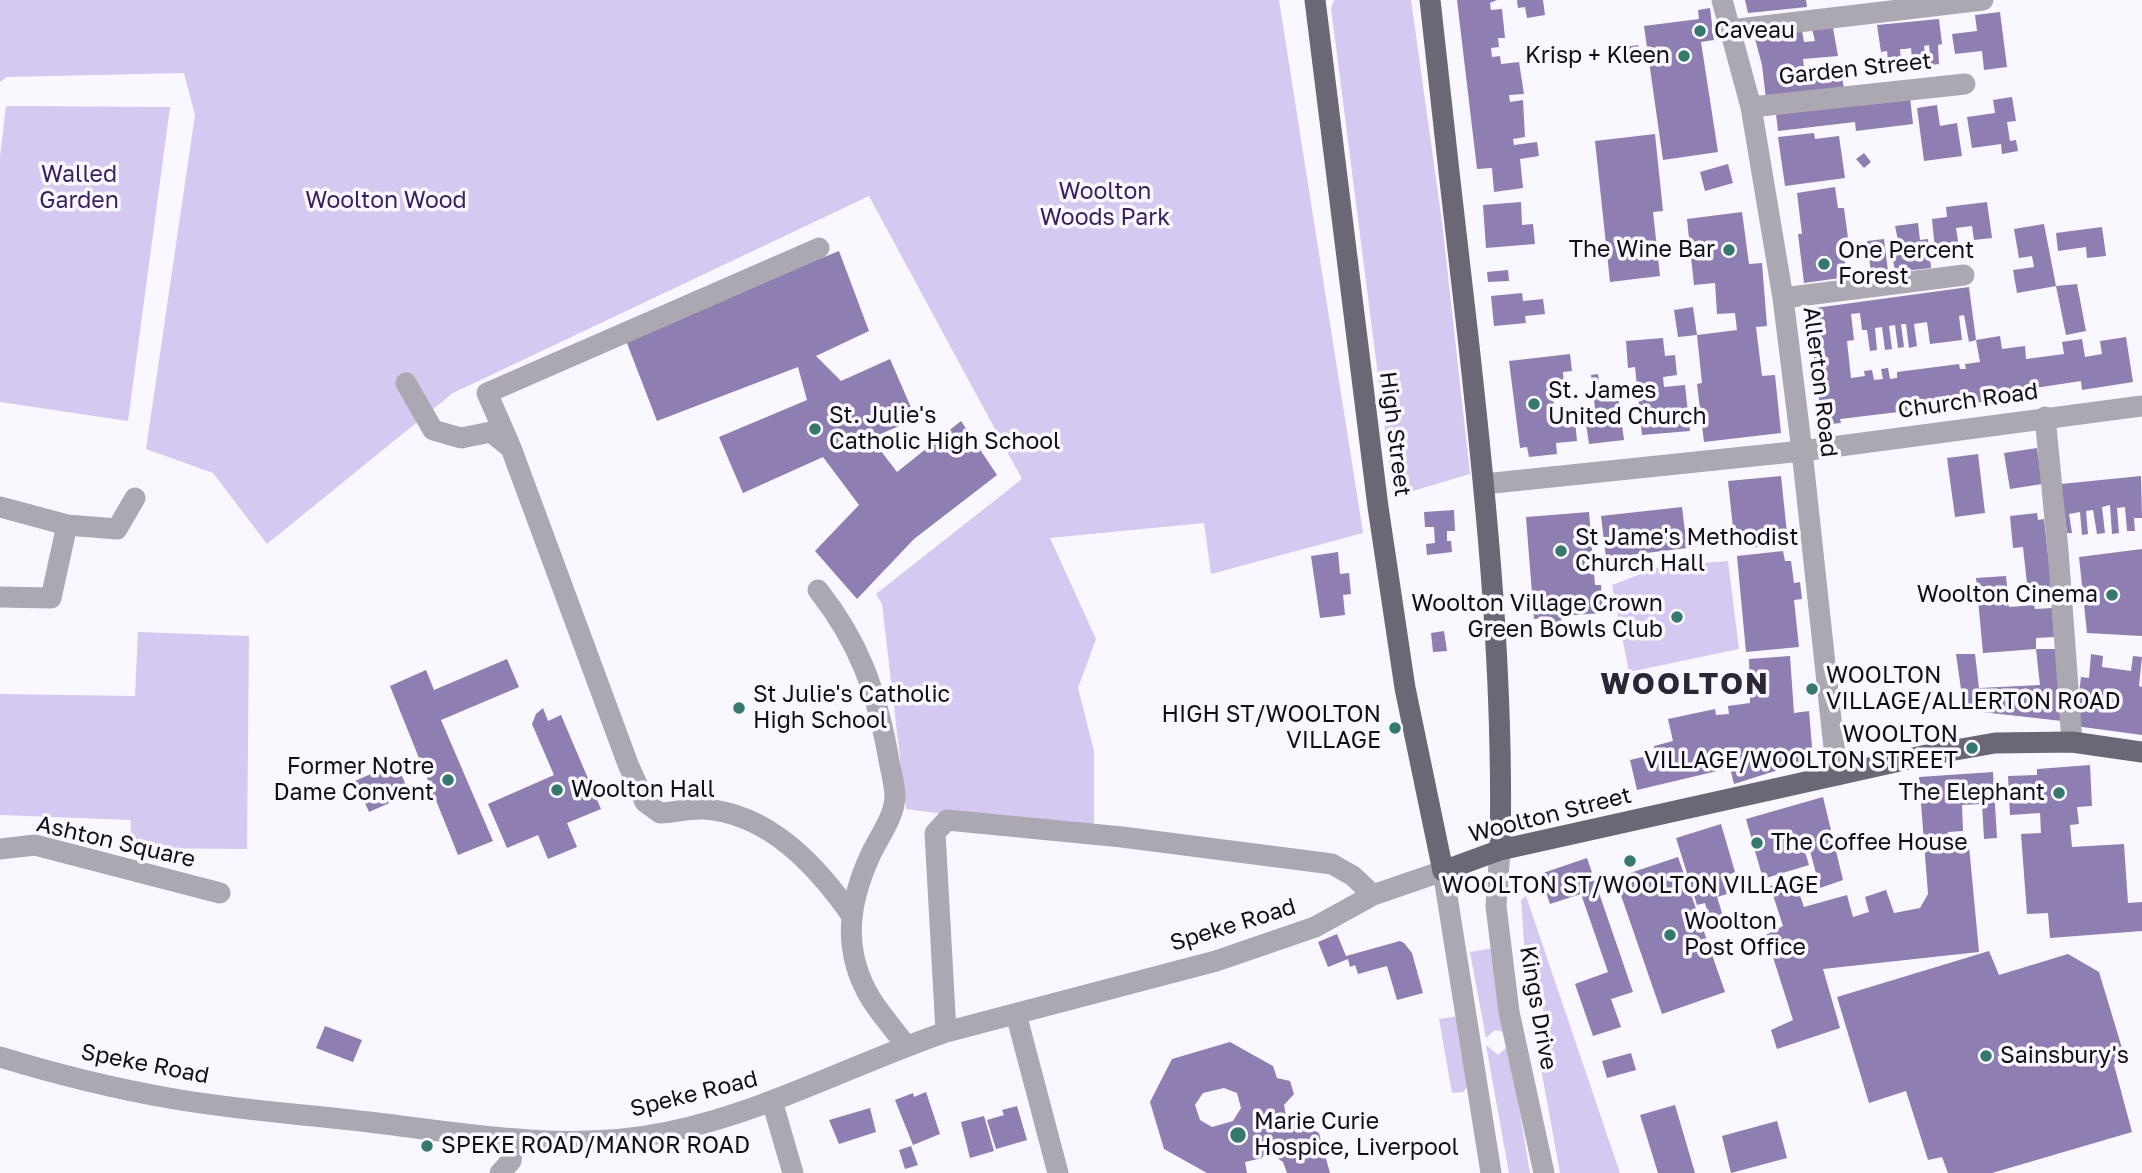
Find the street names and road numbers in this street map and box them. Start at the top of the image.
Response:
street label: Garden Street [1777,47,1933,91]
street label: Allerton Road [1797,305,1843,459]
street label: High Street [1374,370,1416,498]
street label: Church Road [1896,378,2040,424]
street label: Woolton Street [1466,781,1634,849]
street label: Ashton Square [34,810,198,874]
street label: Speke Road [1167,893,1299,957]
street label: Kings Drive [1514,944,1562,1072]
street label: Speke Road [78,1038,212,1090]
street label: Speke Road [628,1065,760,1123]

